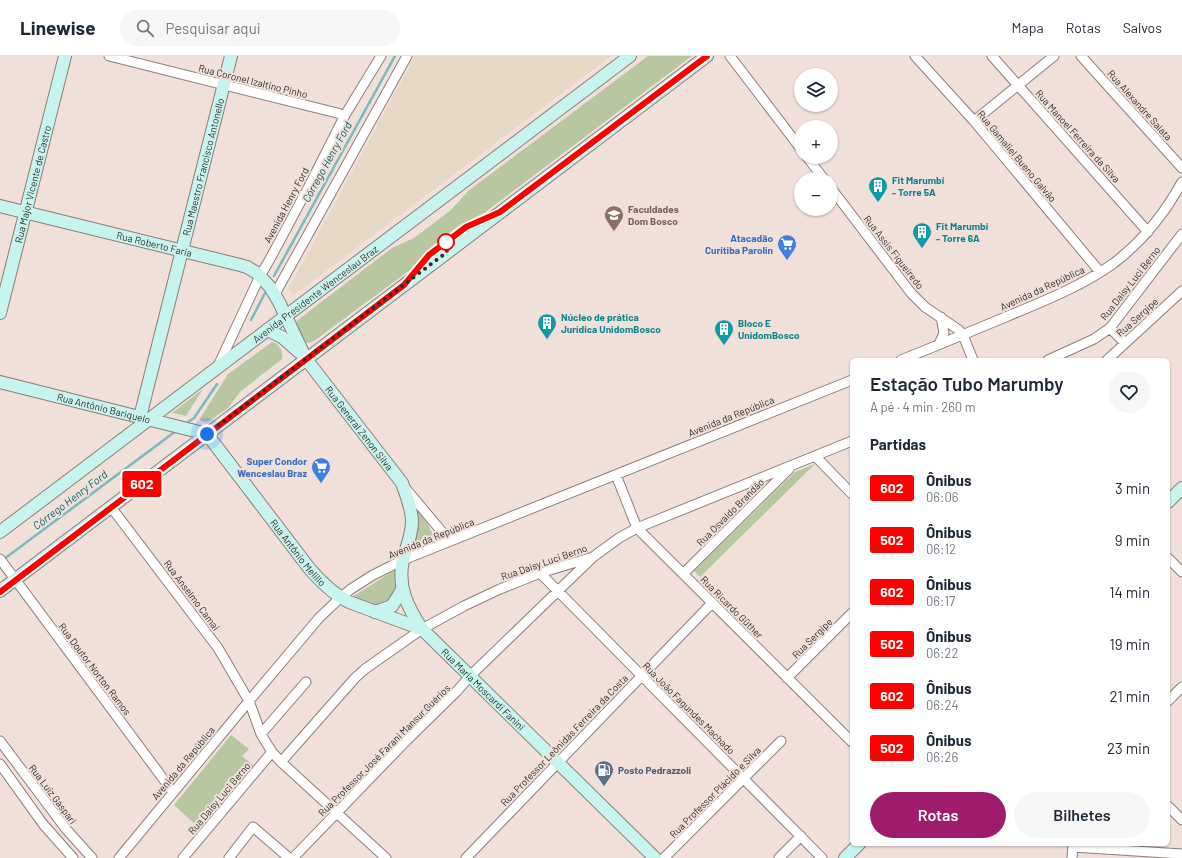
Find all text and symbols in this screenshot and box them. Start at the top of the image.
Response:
search box [120,10,400,46]
text: Linewise [20,16,96,39]
icon: search [134,17,156,39]
text: Pesquisar aqui [166,19,261,37]
text: Mapa [1012,19,1044,36]
text: Rotas [1066,19,1101,36]
text: Salvos [1123,19,1162,36]
street label: Rua Coronel Izaltino Pinho [197,62,309,100]
street label: Rua Alexandre Salata [1105,67,1175,143]
map controls [794,68,838,216]
button: layers [794,68,838,112]
street label: Rua Manoel Ferreira da Silva [1033,87,1123,185]
street label: Rua Maestro Francisco Antonello [180,97,226,237]
street label: Rua Gamaliel Bueno Galvão [975,108,1059,204]
water label: Córrego Henry Ford [299,119,354,204]
button: + [794,120,838,164]
street label: Rua Major Vicente de Castro [12,124,53,244]
street label: Avenida Henry Ford [261,165,311,245]
button: − [794,172,838,216]
place label: Fit Marumbi - Torre 5A [892,174,945,198]
building icon: Fit Marumbi - Torre 5A [867,175,889,203]
place label: Faculdades Dom Bosco [628,203,679,227]
school or university icon: Faculdades Dom Bosco [603,204,625,232]
street label: Rua Assis Figueiredo [862,213,926,291]
place label: Fit Marumbi - Torre 6A [936,220,989,244]
building icon: Fit Marumbi - Torre 6A [911,221,933,249]
street label: Rua Roberto Faria [115,229,193,259]
place label: Atacadão Curitiba Parolin [705,232,773,256]
unlabelled marker [437,233,455,251]
supermarket icon: Atacadão Curitiba Parolin [776,233,798,261]
street label: Avenida Presidente Wenceslau Braz [250,242,381,345]
street label: Rua Daisy Luci Berno [1097,244,1163,322]
street label: Avenida da República [998,263,1086,313]
street label: Rua Sergipe [1114,295,1160,339]
place label: Núcleo de prática Jurídica UnidomBosco [561,311,661,335]
building icon: Núcleo de prática Jurídica UnidomBosco [536,312,558,340]
place label: Bloco E UnidomBosco [738,317,800,341]
building icon: Bloco E UnidomBosco [713,318,735,346]
button: heart [1108,371,1150,413]
text: Estação Tubo Marumby [870,372,1063,395]
street label: Rua General Zenon Silva [323,383,396,473]
street label: Rua Antônio Bariquelo [56,391,152,426]
street label: Avenida da República [686,393,776,439]
text: A pé · 4 min · 260 m [870,399,976,415]
your location [197,424,217,444]
text: Partidas [870,435,926,453]
place label: Super Condor Wenceslau Braz [237,455,307,479]
supermarket icon: Super Condor Wenceslau Braz [310,456,332,484]
water label: Córrego Henry Ford [30,467,110,532]
line badge: 602 [119,471,165,497]
text: Ônibus [926,471,972,489]
text: 602 [130,475,154,492]
street label: Rua Osvaldo Brandão [694,476,766,548]
text: 602 [880,479,904,496]
text: 3 min [1115,479,1150,497]
text: 06:06 [926,489,959,505]
street label: Avenida da República [386,515,476,561]
street label: Rua Antônio Melillo [268,517,328,588]
text: Ônibus [926,523,972,541]
text: 502 [880,531,904,548]
text: 9 min [1115,531,1150,549]
text: 06:12 [926,541,956,557]
street label: Rua Daisy Luci Berno [499,542,589,582]
street label: Rua Anselmo Camai [162,557,222,633]
street label: Rua Ricardo Güther [698,573,766,641]
text: Ônibus [926,575,972,593]
text: 602 [880,583,904,600]
text: 14 min [1109,583,1150,601]
text: 06:17 [926,593,955,609]
street label: Rua Sergipe [789,615,835,661]
street label: Rua Doutor Norton Ramos [56,621,134,718]
text: Ônibus [926,627,972,645]
text: 502 [880,635,904,652]
text: 19 min [1110,635,1150,653]
text: 06:22 [926,645,958,661]
street label: Rua Maria Moscardi Fanini [439,646,527,733]
street label: Rua João Fagundes Machado [641,660,737,756]
street label: Rua Professor Leônidas Ferreira da Costa [498,672,630,808]
text: Ônibus [926,679,972,697]
street label: Rua Professor José Farani Mansur Guérios [316,681,453,818]
text: 602 [880,687,904,704]
text: 21 min [1110,687,1150,705]
text: 06:24 [926,697,959,713]
street label: Avenida da República [149,724,217,802]
text: Ônibus [926,731,972,749]
text: 502 [880,739,904,756]
text: 23 min [1107,739,1150,757]
street label: Rua Professor Plácido e Silva [667,744,763,840]
text: 06:26 [926,749,958,765]
fuel station icon: Posto Pedrazzoli [593,759,615,787]
street label: Rua Daisy Luci Berno [185,760,253,836]
street label: Rua Luiz Gaspari [27,762,79,826]
place label: Posto Pedrazzoli [618,764,692,776]
button: Rotas [870,792,1006,838]
button: Bilhetes [1014,792,1150,838]

